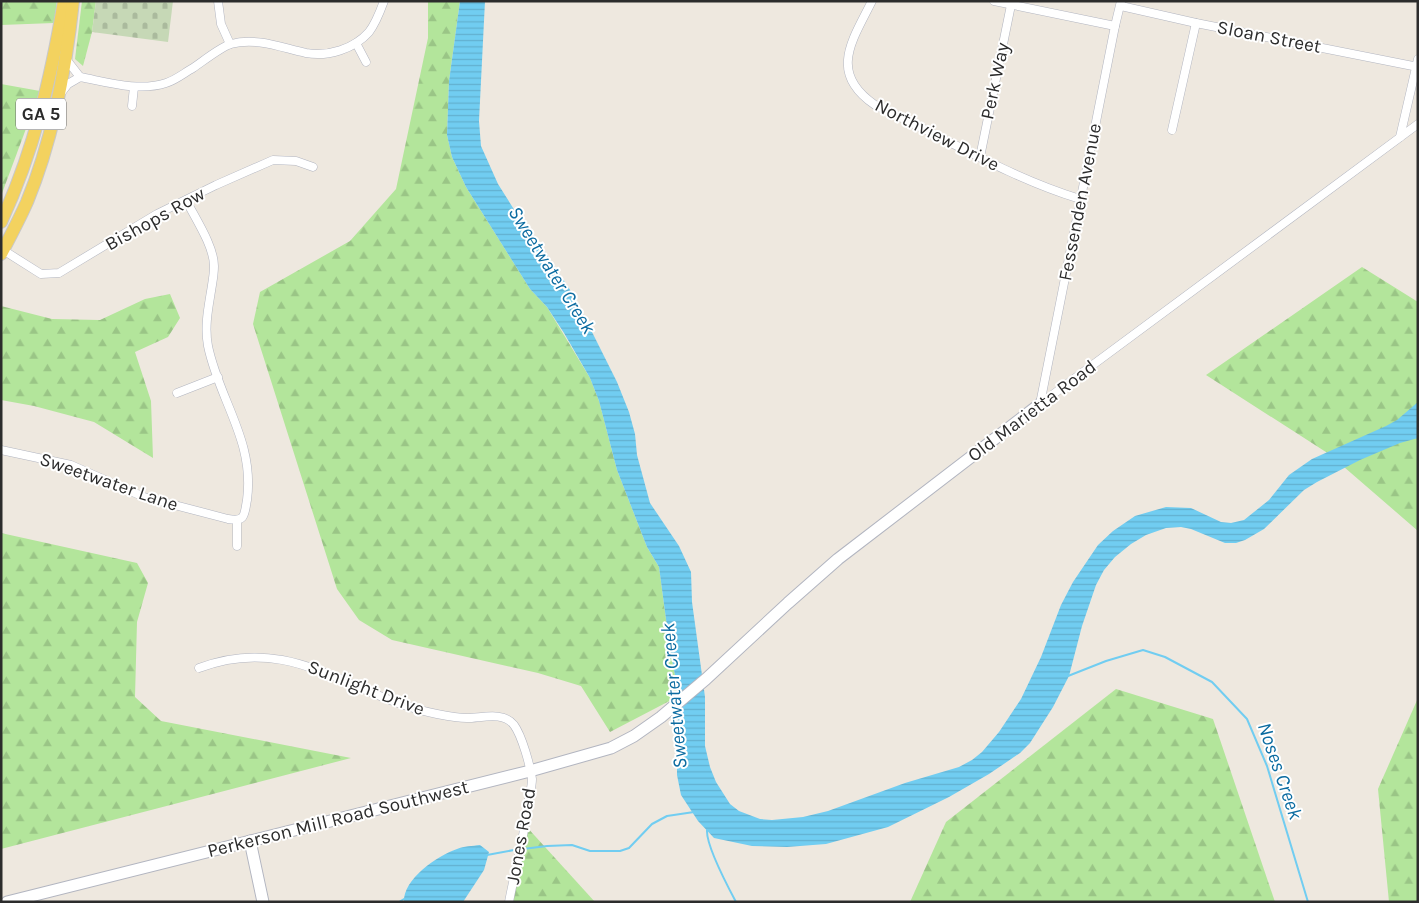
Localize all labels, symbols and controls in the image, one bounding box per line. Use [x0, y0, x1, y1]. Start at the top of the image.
street label: Sloan Street [1215, 16, 1323, 58]
street label: Perk Way [976, 40, 1014, 121]
street label: Northview Drive [871, 94, 1003, 176]
road number: GA 5 [16, 98, 66, 130]
street label: Fessenden Avenue [1054, 121, 1106, 283]
street label: Bishops Row [101, 182, 209, 255]
water label: Sweetwater Creek [504, 202, 601, 339]
street label: Old Marietta Road [963, 356, 1101, 466]
street label: Sweetwater Lane [37, 448, 181, 516]
water label: Sweetwater Creek [656, 621, 692, 770]
street label: Sunlight Drive [304, 656, 428, 720]
water label: Noses Creek [1253, 719, 1308, 823]
street label: Perkerson Mill Road Southwest [205, 776, 471, 862]
street label: Jones Road [502, 786, 540, 886]

